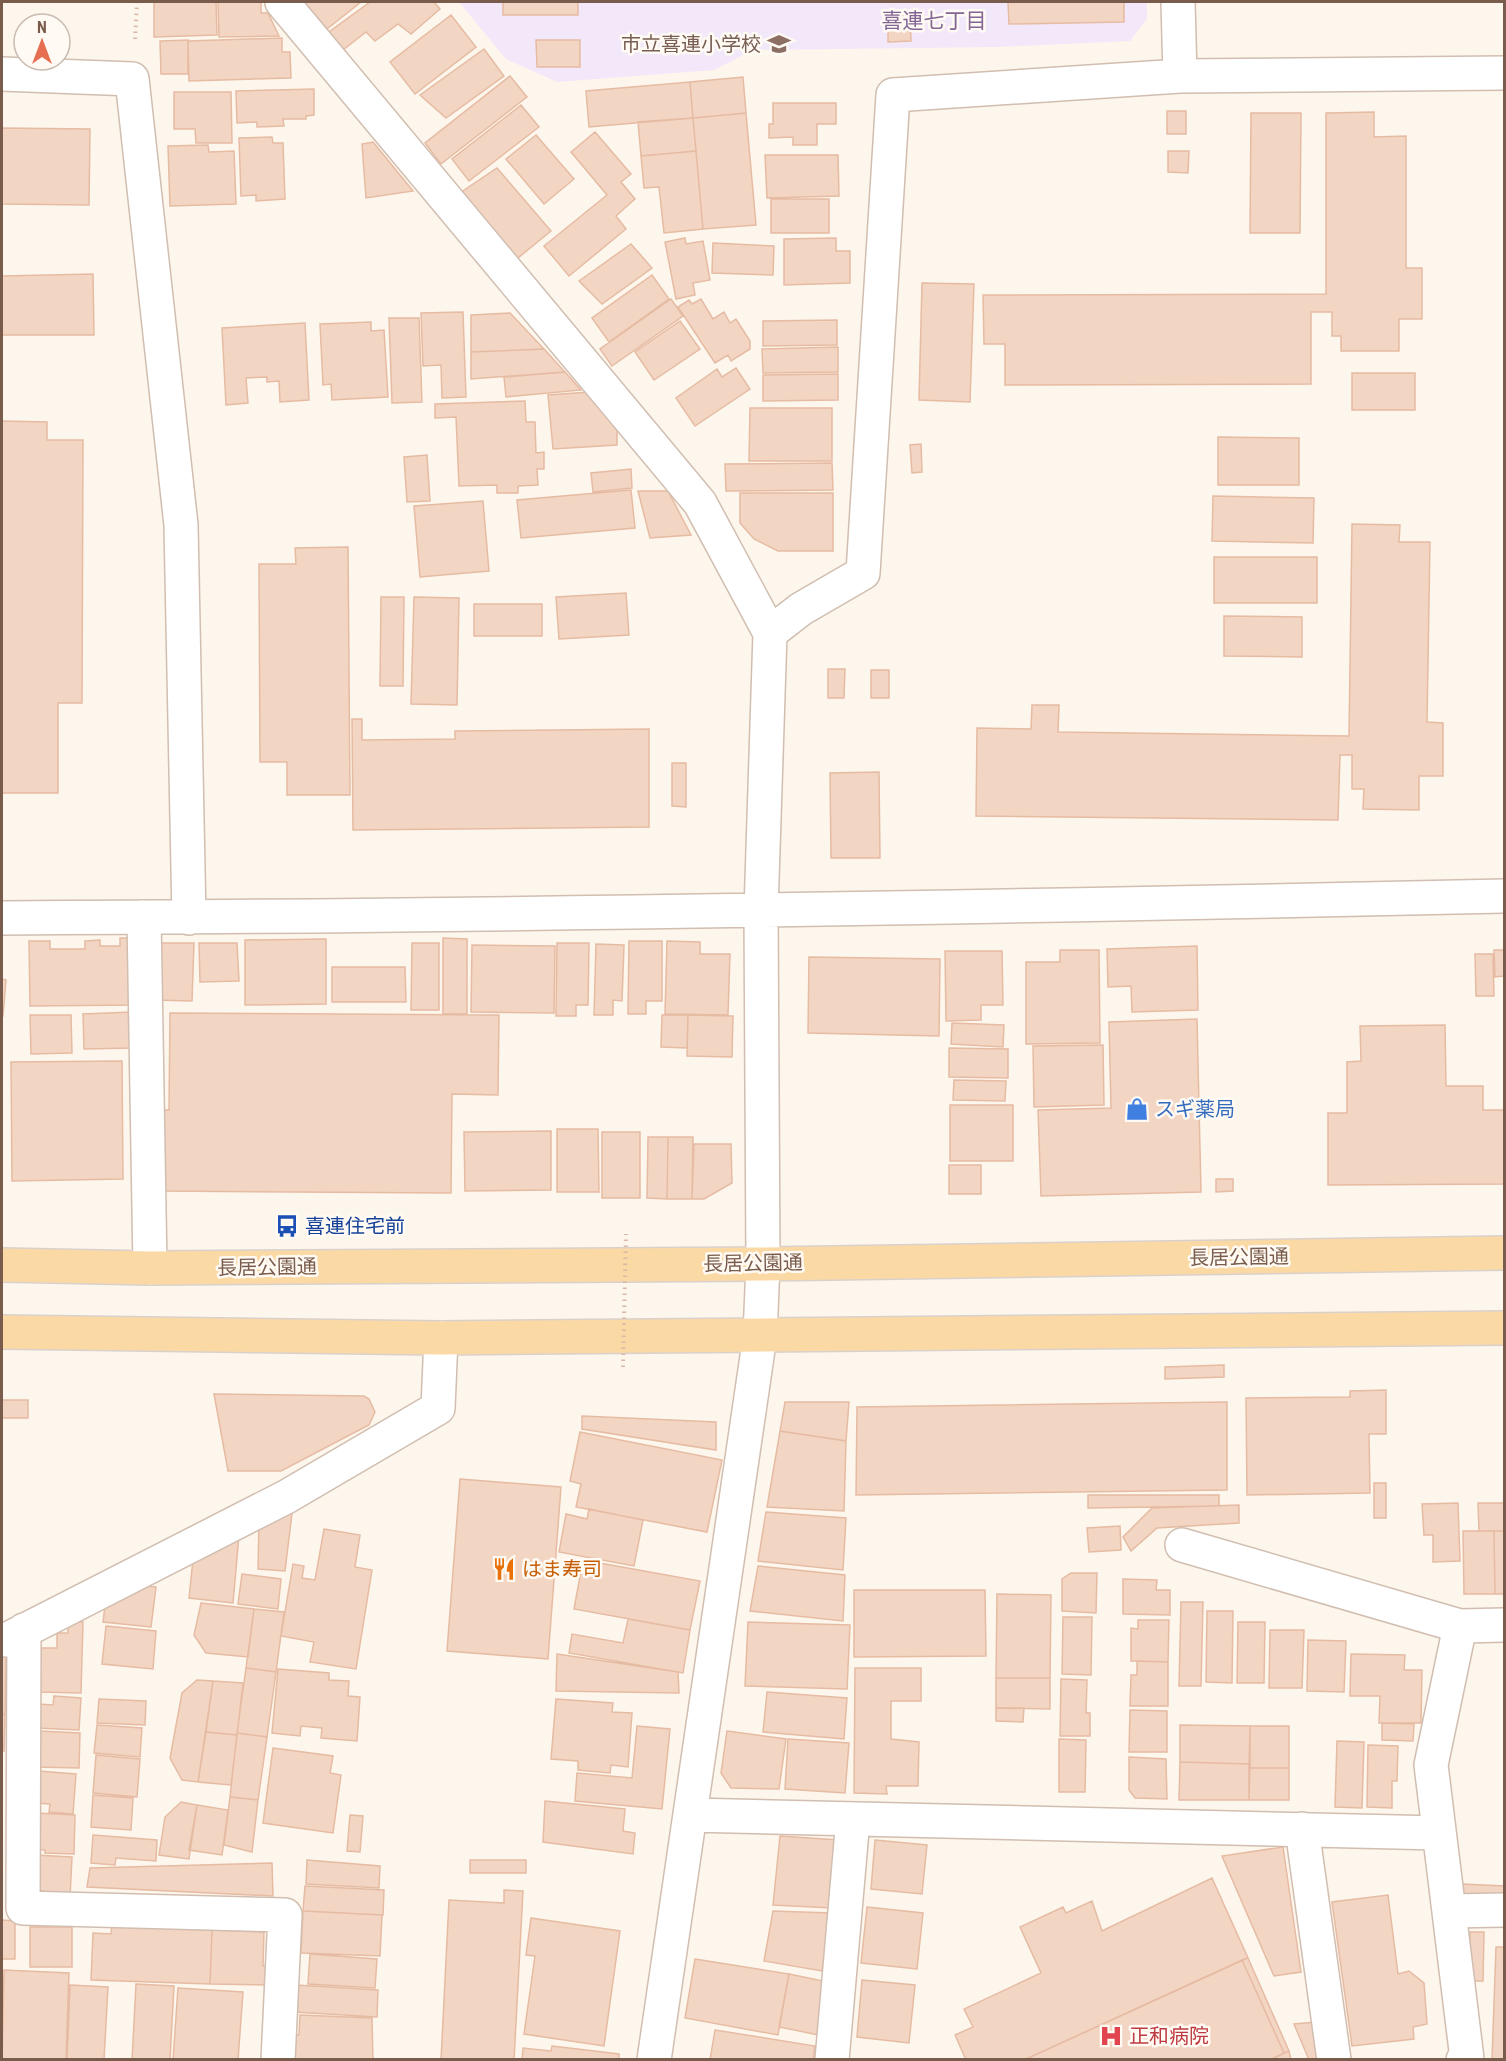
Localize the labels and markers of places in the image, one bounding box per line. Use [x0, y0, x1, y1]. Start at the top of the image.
school or university icon: 市立喜連小学校 [766, 31, 792, 57]
place label: 市立喜連小学校 [621, 32, 761, 56]
shop icon: スギ薬局 [1124, 1096, 1150, 1122]
place label: スギ薬局 [1155, 1097, 1235, 1121]
bus stop icon: 喜連住宅前 [274, 1213, 300, 1239]
place label: 喜連住宅前 [305, 1214, 405, 1238]
restaurant icon: はま寿司 [491, 1556, 517, 1582]
place label: はま寿司 [522, 1557, 602, 1581]
hospital icon: 正和病院 [1098, 2023, 1124, 2049]
place label: 正和病院 [1129, 2024, 1209, 2048]

